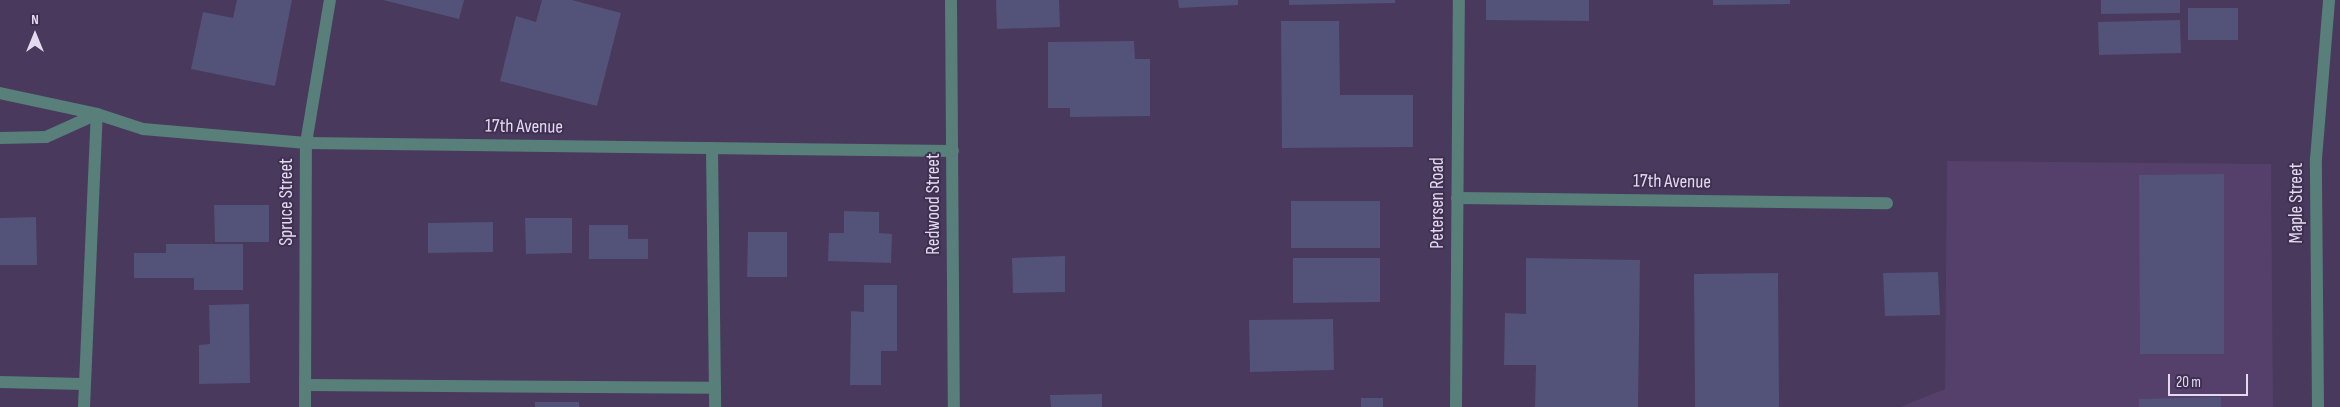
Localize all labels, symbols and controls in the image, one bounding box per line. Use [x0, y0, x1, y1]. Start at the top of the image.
north arrow [10, 10, 60, 60]
text: N [31, 11, 39, 28]
street label: 17th Avenue [485, 115, 563, 139]
street label: Redwood Street [923, 153, 945, 255]
street label: Petersen Road [1427, 157, 1449, 249]
street label: Spruce Street [276, 158, 298, 246]
street label: Maple Street [2286, 163, 2308, 243]
street label: 17th Avenue [1633, 170, 1711, 194]
scale bar [2170, 364, 2250, 396]
text: 20 m [2176, 373, 2201, 392]

